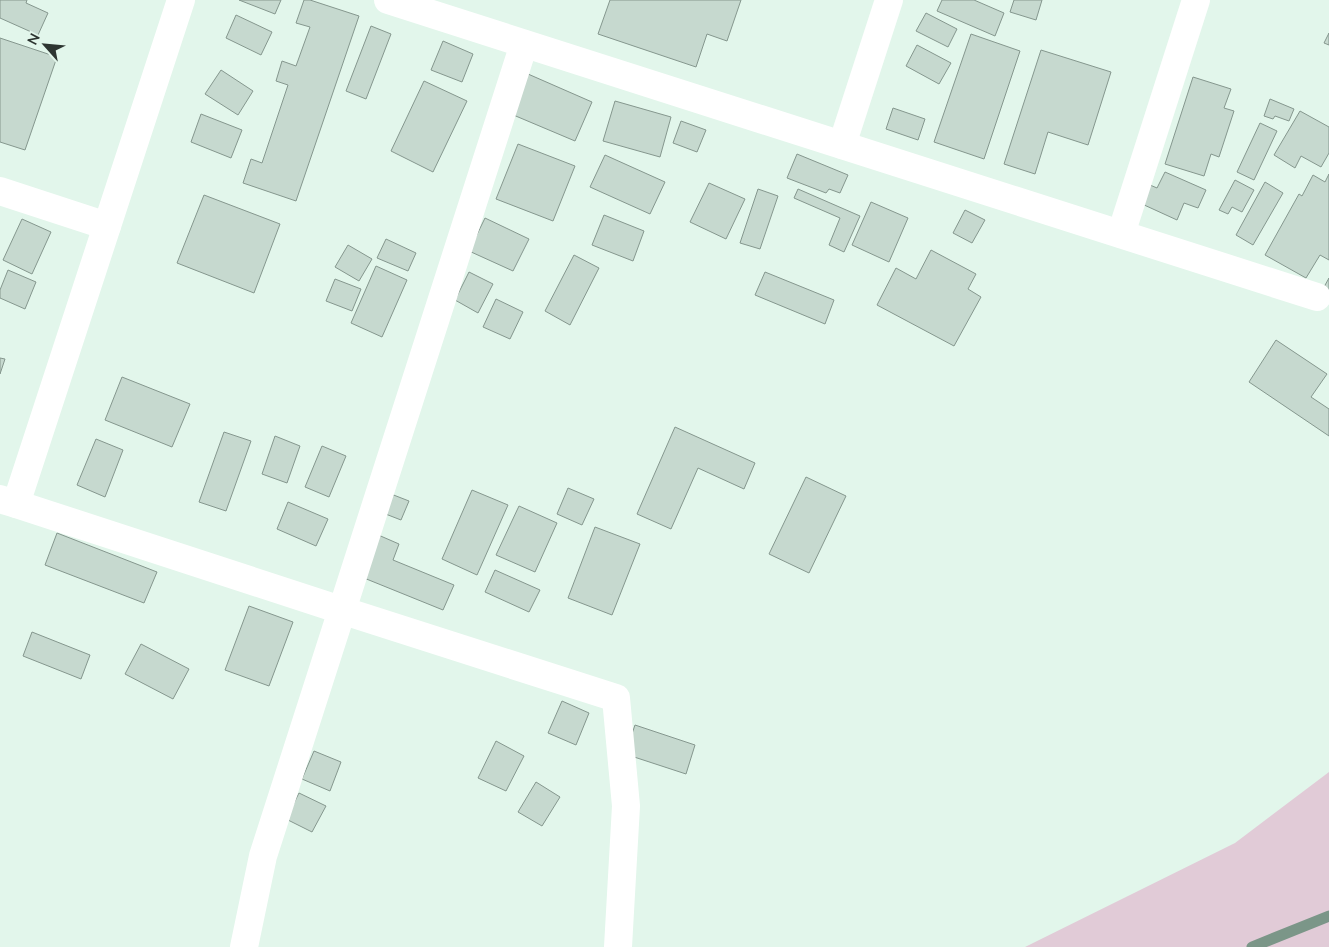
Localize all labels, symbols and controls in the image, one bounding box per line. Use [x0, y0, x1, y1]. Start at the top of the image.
north arrow [20, 20, 70, 70]
text: N [23, 30, 44, 48]

